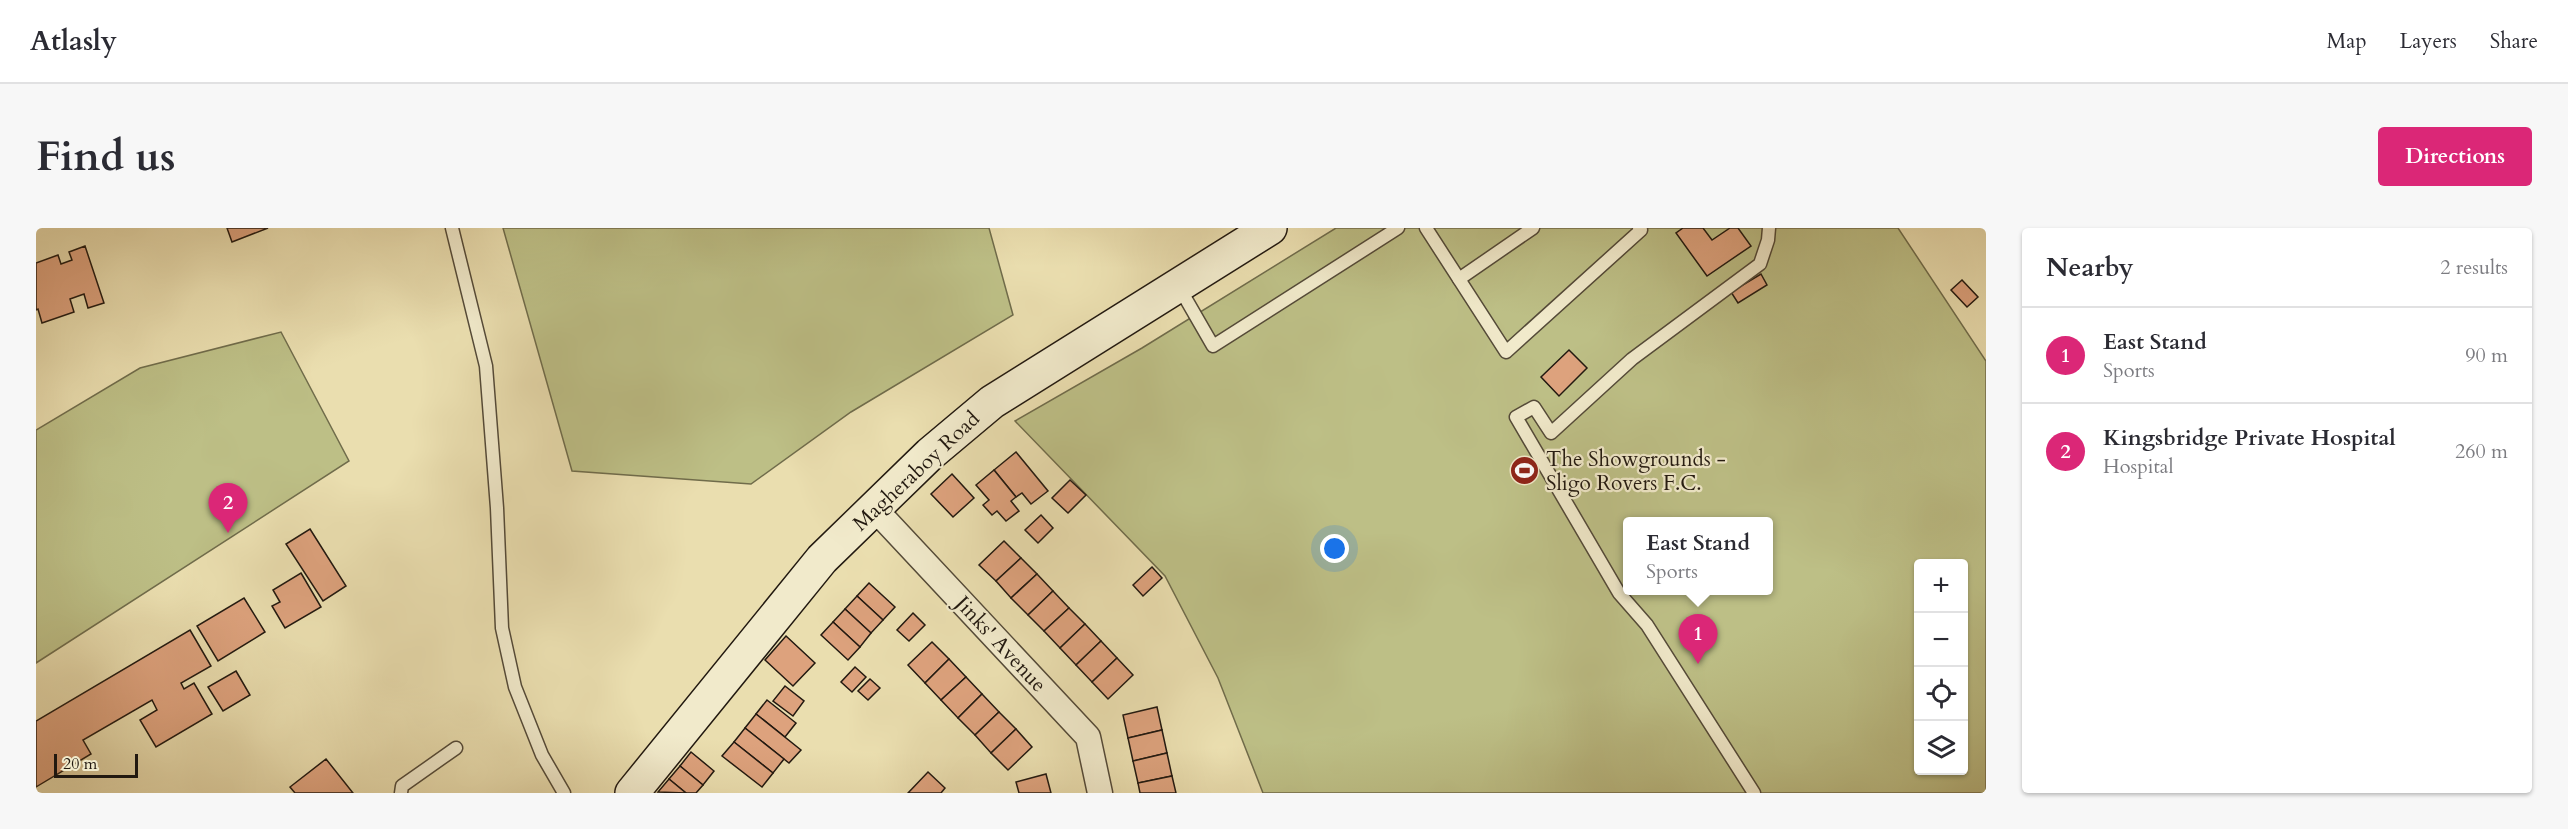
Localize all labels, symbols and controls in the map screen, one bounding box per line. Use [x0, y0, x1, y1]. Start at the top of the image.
text: Atlasly [30, 22, 117, 60]
text: Map [2327, 27, 2367, 56]
text: Layers [2400, 27, 2457, 56]
text: Share [2490, 27, 2538, 56]
button: Directions [2378, 127, 2532, 186]
text: Find us [36, 128, 176, 185]
text: Nearby [2046, 250, 2134, 285]
text: 2 results [2440, 254, 2508, 281]
text: East Stand [2103, 327, 2207, 357]
text: 1 [2060, 342, 2071, 369]
text: 90 m [2465, 342, 2508, 369]
text: Sports [2103, 357, 2155, 384]
street label: Magheraboy Road [847, 405, 986, 538]
text: Kingsbridge Private Hospital [2103, 423, 2396, 453]
text: 2 [2060, 438, 2071, 465]
text: 260 m [2455, 438, 2508, 465]
place label: The Showgrounds - Sligo Rovers F.C. [1546, 445, 1726, 498]
text: Hospital [2103, 453, 2174, 480]
sports icon: The Showgrounds - Sligo Rovers F.C. [1509, 455, 1541, 487]
pin: 2 [208, 484, 248, 533]
popup [1623, 517, 1773, 595]
text: East Stand [1646, 528, 1750, 558]
your location [1320, 534, 1349, 563]
text: Sports [1646, 558, 1698, 585]
map controls [1914, 559, 1968, 775]
button: + [1914, 559, 1968, 613]
street label: Jinks' Avenue [946, 588, 1053, 699]
button: − [1914, 613, 1968, 667]
pin: 1 [1678, 614, 1718, 664]
button: locate [1914, 667, 1968, 721]
button: layers [1914, 721, 1968, 775]
scale bar [54, 751, 138, 778]
text: 20 m [63, 753, 97, 775]

